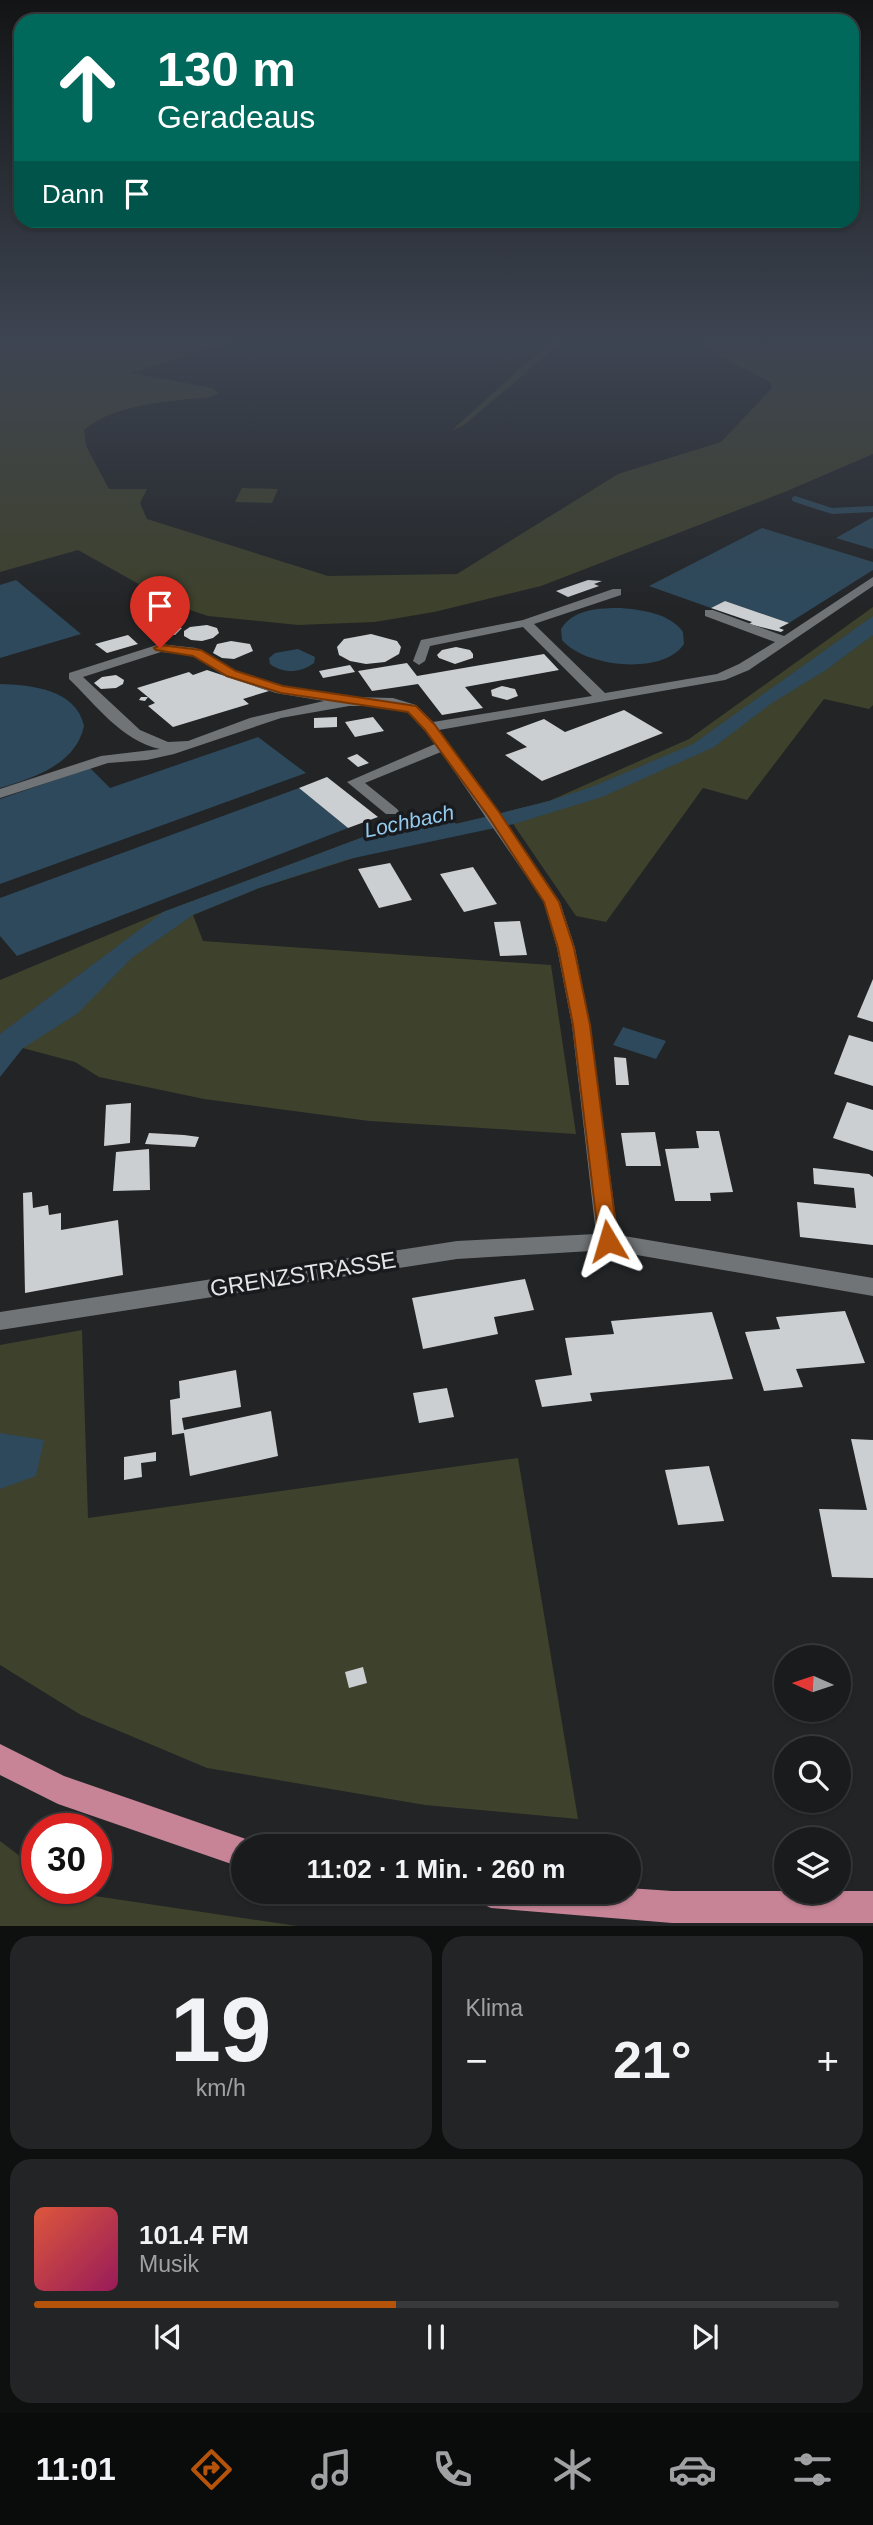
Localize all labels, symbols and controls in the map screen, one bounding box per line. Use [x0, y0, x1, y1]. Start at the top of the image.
icon: ahead [42, 42, 133, 133]
text: 130 m [157, 42, 296, 96]
text: Geradeaus [157, 99, 315, 135]
icon: arrive [118, 175, 156, 213]
text: Dann [42, 179, 104, 209]
pin [130, 576, 190, 648]
icon: arrive [141, 587, 179, 625]
water label: Lochbach [362, 800, 456, 842]
position arrow [571, 1204, 645, 1278]
street label: GRENZSTRASSE [208, 1246, 398, 1302]
north arrow [774, 1645, 850, 1722]
map controls [774, 1645, 851, 1904]
button: search [774, 1736, 851, 1813]
speed limit sign: 30 [21, 1813, 112, 1904]
button: layers [774, 1827, 851, 1904]
text: 11:02 · 1 Min. · 260 m [307, 1854, 565, 1884]
text: 19 [170, 1979, 271, 2080]
text: Klima [466, 1995, 523, 2021]
text: 21° [613, 2031, 692, 2089]
text: − [466, 2040, 488, 2082]
text: + [817, 2040, 839, 2082]
text: km/h [196, 2075, 246, 2101]
text: 101.4 FM [139, 2220, 249, 2250]
text: Musik [139, 2251, 199, 2277]
icon: previous [149, 2318, 187, 2356]
icon: pause [417, 2318, 455, 2356]
icon: next [686, 2318, 724, 2356]
icon: directions [187, 2445, 236, 2494]
icon: music [307, 2445, 356, 2494]
icon: phone [428, 2445, 477, 2494]
icon: climate [548, 2445, 597, 2494]
icon: car [668, 2445, 717, 2494]
icon: filters [788, 2445, 837, 2494]
text: 11:01 [36, 2451, 116, 2487]

